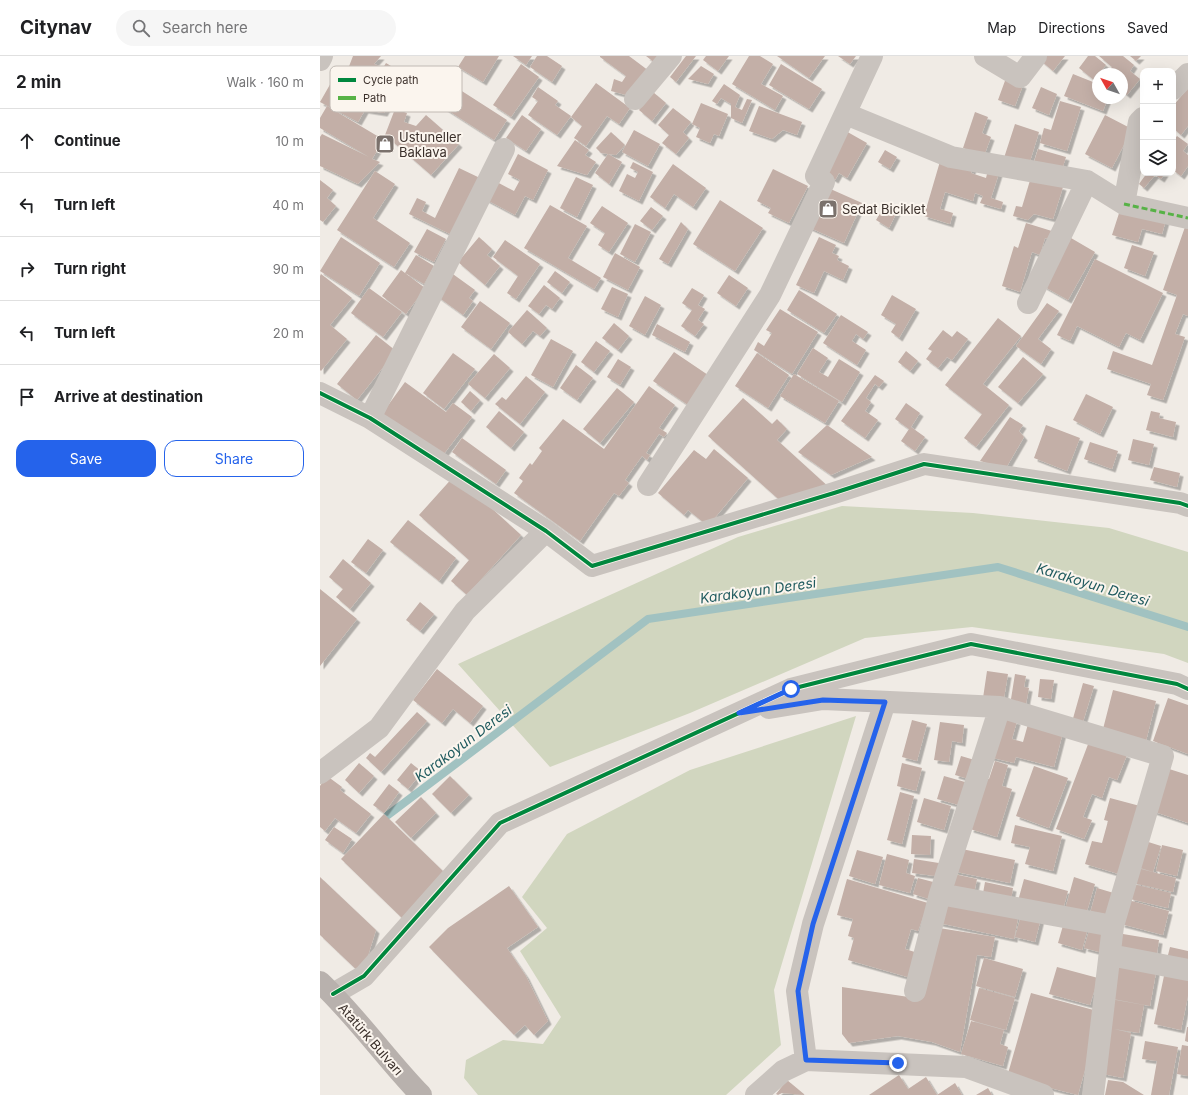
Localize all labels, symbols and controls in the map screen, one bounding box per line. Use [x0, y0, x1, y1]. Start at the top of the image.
search box [116, 10, 396, 46]
text: Citynav [20, 16, 92, 39]
icon: search [130, 17, 152, 39]
text: Search here [162, 18, 248, 37]
text: Map [987, 19, 1016, 36]
text: Directions [1038, 19, 1105, 36]
text: Saved [1127, 19, 1168, 36]
legend [330, 66, 462, 112]
north arrow [1092, 68, 1128, 104]
map controls [1140, 68, 1176, 176]
button: + [1140, 68, 1176, 104]
text: 2 min [16, 72, 61, 92]
text: Cycle path [363, 73, 419, 87]
text: Walk · 160 m [227, 74, 304, 90]
text: Path [363, 91, 386, 105]
button: − [1140, 104, 1176, 140]
place label: Ustuneller Baklava [399, 129, 462, 160]
icon: ahead [16, 130, 38, 152]
text: Continue [54, 131, 121, 150]
text: 10 m [275, 133, 304, 149]
shop icon: Ustuneller Baklava [374, 133, 396, 155]
button: layers [1140, 140, 1176, 176]
icon: left [16, 194, 38, 216]
text: Turn left [54, 195, 115, 214]
text: 40 m [272, 197, 304, 213]
shop icon: Sedat Biciklet [817, 198, 839, 220]
place label: Sedat Biciklet [842, 201, 925, 217]
icon: right [16, 258, 38, 280]
text: Turn right [54, 259, 126, 278]
text: 90 m [273, 261, 304, 277]
icon: left [16, 322, 38, 344]
text: Turn left [54, 323, 115, 342]
text: 20 m [273, 325, 304, 341]
icon: arrive [16, 386, 38, 408]
text: Arrive at destination [54, 387, 203, 406]
button: Save [16, 440, 156, 477]
button: Share [164, 440, 304, 477]
water label: Karakoyun Deresi [1035, 559, 1152, 609]
water label: Karakoyun Deresi [699, 573, 818, 607]
route start [782, 680, 800, 698]
water label: Karakoyun Deresi [411, 701, 515, 785]
street label: Atatürk Bulvarı [335, 1000, 407, 1078]
route end [889, 1054, 907, 1072]

